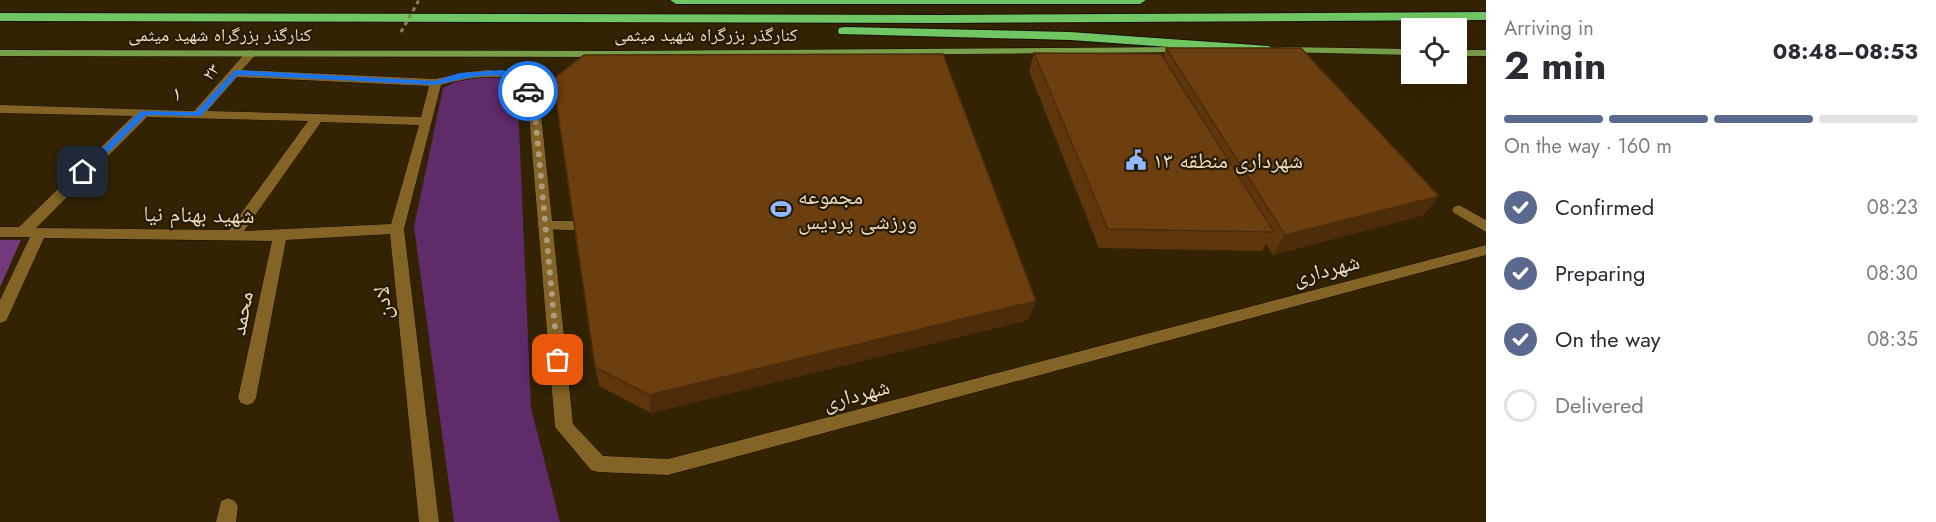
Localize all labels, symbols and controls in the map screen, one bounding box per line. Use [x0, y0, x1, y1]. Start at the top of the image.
text: Arriving in [1504, 14, 1594, 43]
map controls [1401, 18, 1467, 84]
button: locate [1401, 18, 1467, 84]
street label: کنارگذر بزرگراه شهید میثمی [128, 22, 312, 48]
street label: کنارگذر بزرگراه شهید میثمی [614, 22, 798, 48]
text: 08:48–08:53 [1773, 35, 1918, 67]
text: 2 min [1504, 37, 1606, 94]
street label: ۲۳ [196, 57, 226, 87]
courier [498, 61, 558, 121]
icon: car [512, 75, 545, 108]
street label: ۱ [171, 77, 183, 109]
text: On the way · 160 m [1504, 132, 1672, 161]
place label: شهرداری منطقه ۱۳ [1153, 144, 1303, 176]
pin [57, 146, 108, 197]
public building icon: شهرداری منطقه ۱۳ [1124, 148, 1148, 172]
icon: home [66, 155, 99, 188]
place label: مجموعه ورزشی پردیس [798, 180, 917, 237]
icon: check [1504, 191, 1537, 224]
text: Confirmed [1555, 191, 1654, 223]
text: 08:23 [1867, 193, 1918, 222]
street label: شهید بهنام نیا [143, 197, 255, 231]
sports icon: مجموعه ورزشی پردیس [769, 197, 793, 221]
street label: شهرداری [1289, 245, 1363, 293]
icon: check [1504, 257, 1537, 290]
text: Preparing [1555, 257, 1646, 289]
text: 08:30 [1866, 259, 1918, 288]
street label: لادن [364, 285, 400, 321]
street label: محمد [221, 288, 261, 338]
icon: check [1504, 323, 1537, 356]
text: On the way [1555, 323, 1660, 355]
text: 08:35 [1867, 325, 1918, 354]
pin [532, 334, 583, 385]
icon: bag [541, 343, 574, 376]
street label: شهرداری [819, 370, 893, 418]
text: Delivered [1555, 389, 1644, 421]

